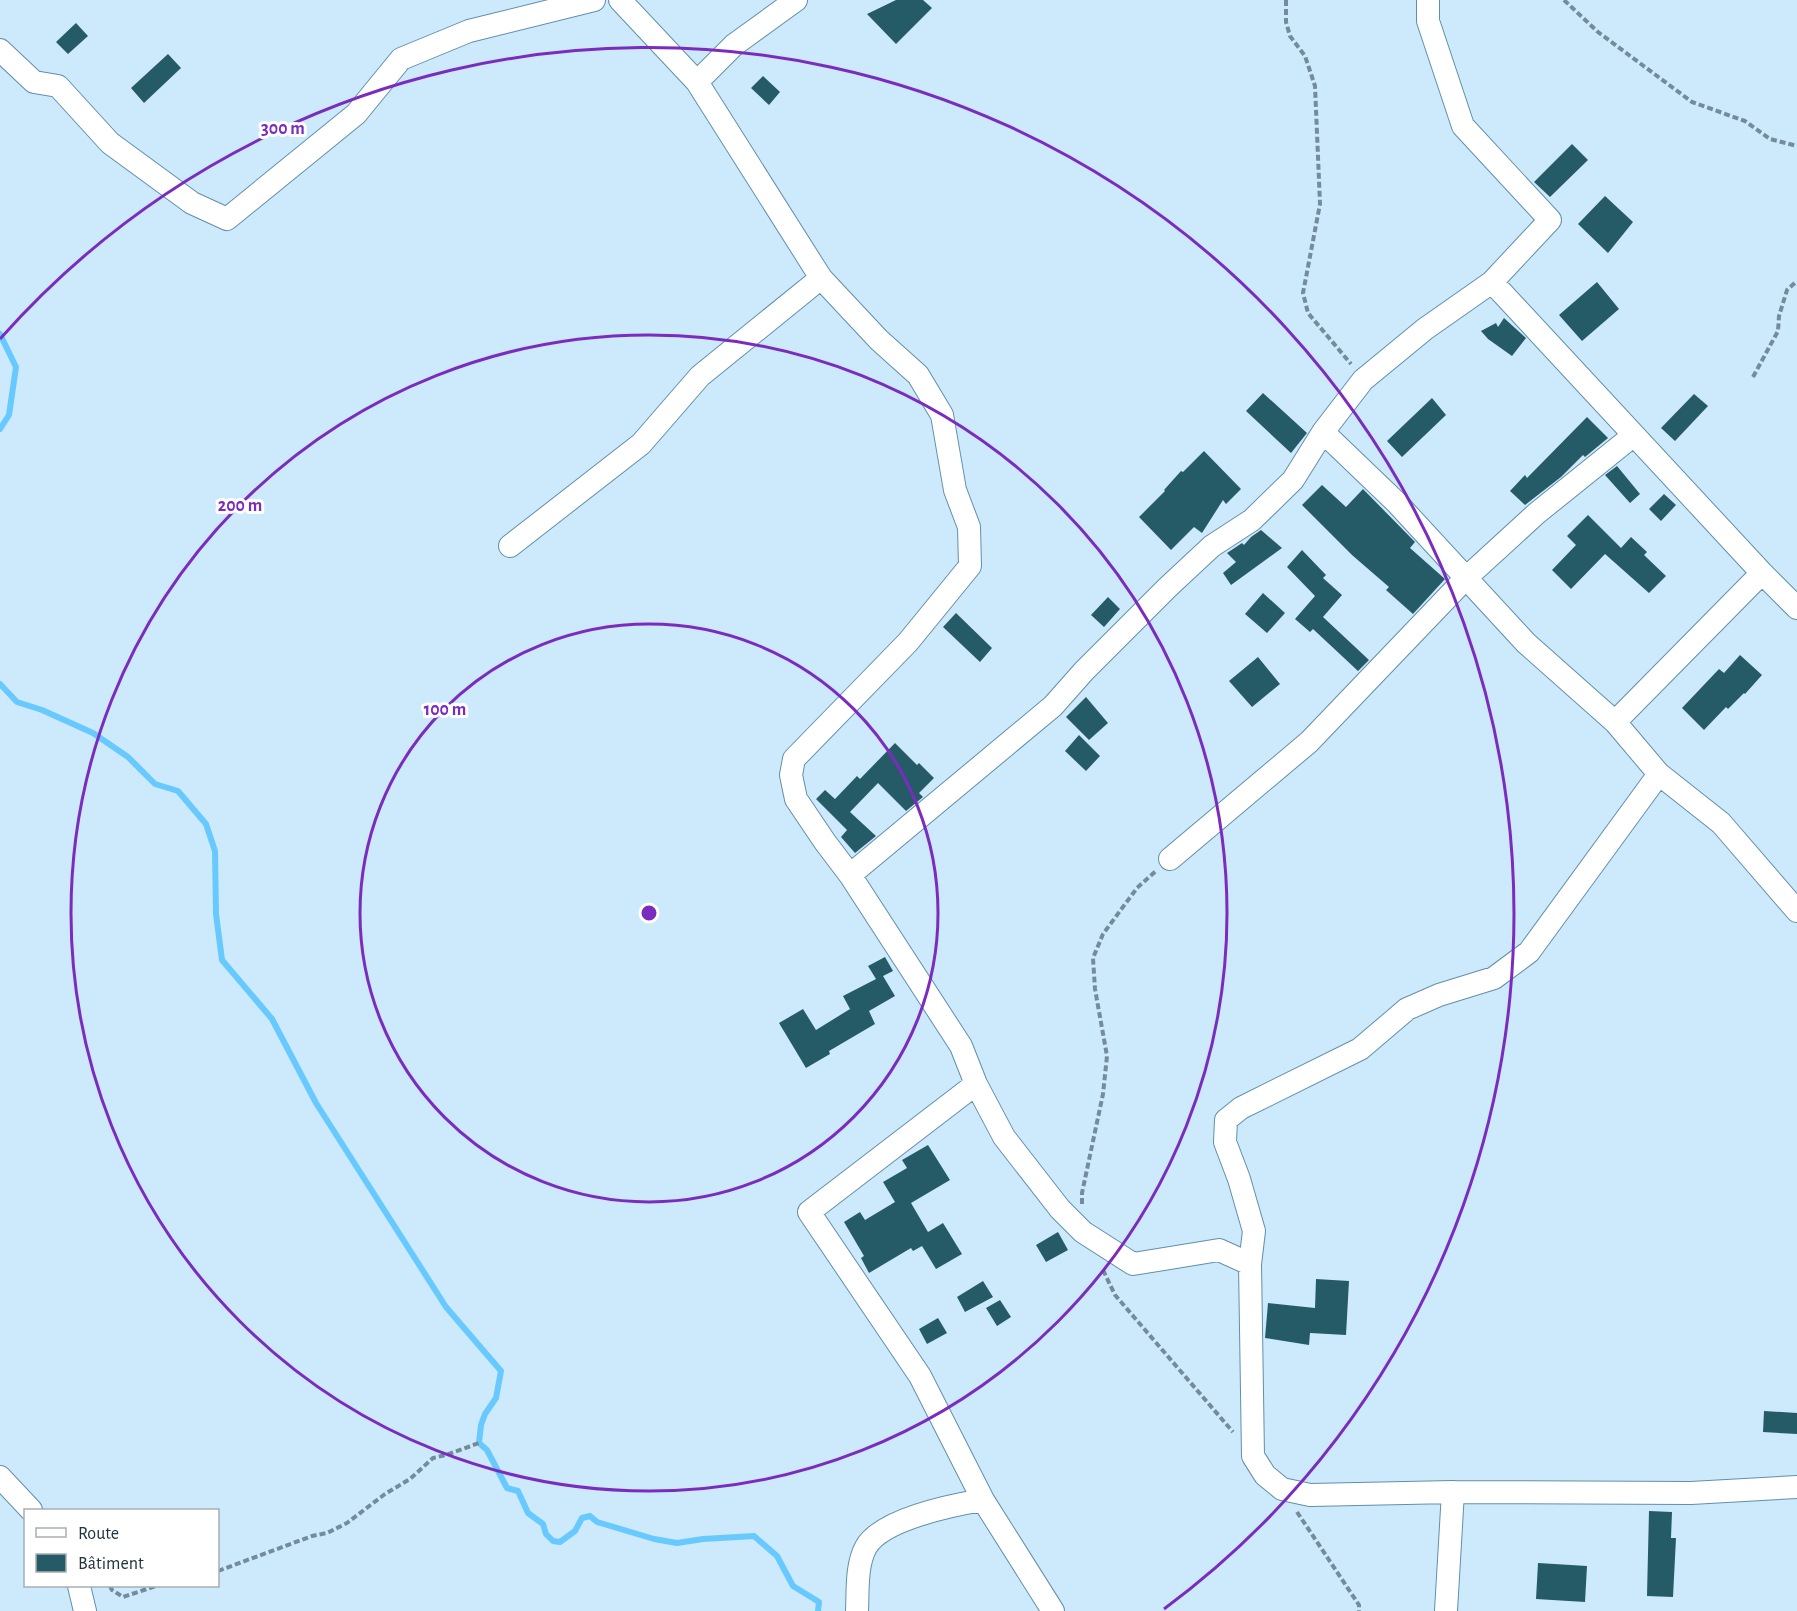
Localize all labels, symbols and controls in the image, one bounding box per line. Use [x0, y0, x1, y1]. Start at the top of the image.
text: 300 m [261, 120, 305, 138]
text: 200 m [218, 497, 262, 515]
text: 100 m [424, 701, 466, 719]
centre of rings [639, 903, 659, 923]
legend [24, 1509, 219, 1587]
text: Route [78, 1525, 119, 1543]
text: Bâtiment [78, 1555, 144, 1573]

